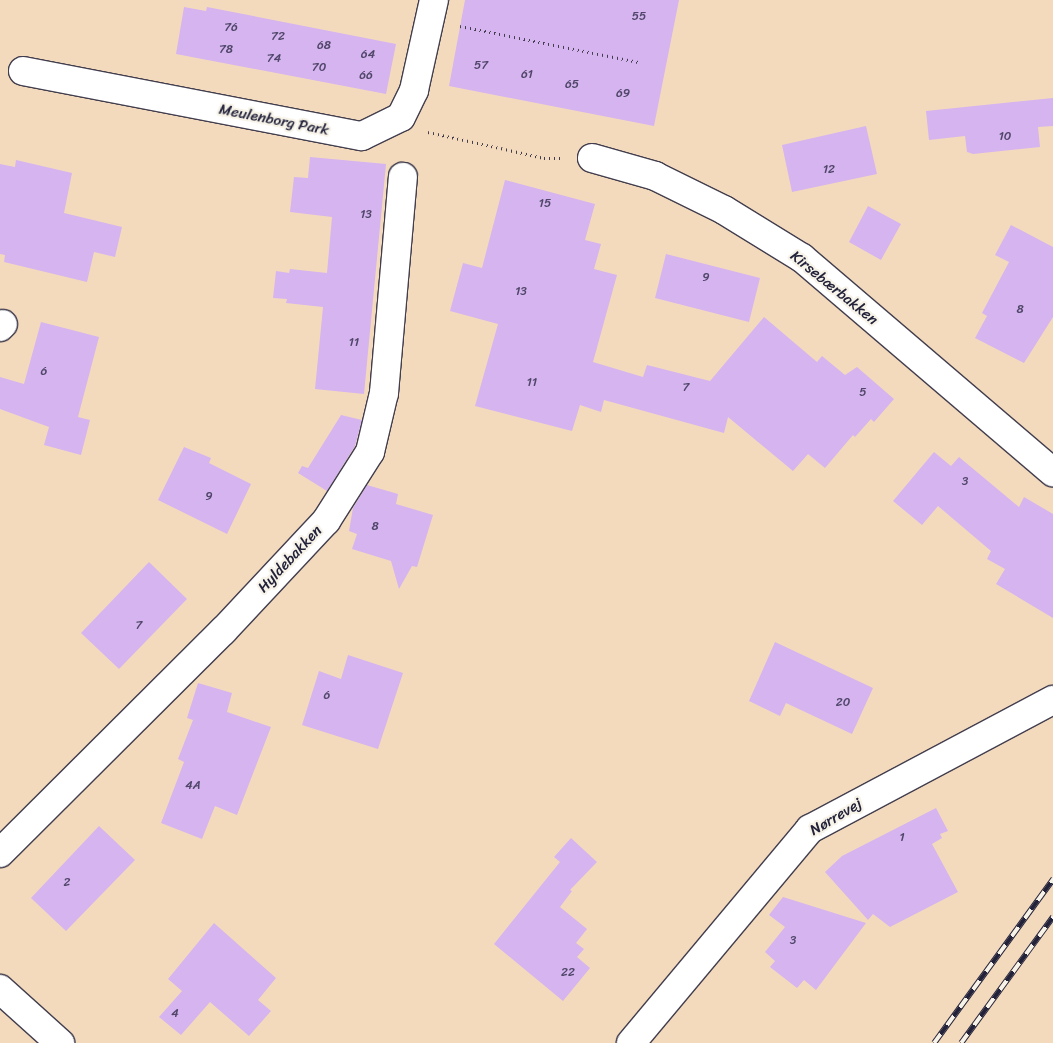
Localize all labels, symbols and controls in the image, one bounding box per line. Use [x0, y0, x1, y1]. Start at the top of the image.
house number: 55 [632, 10, 646, 24]
house number: 76 [224, 21, 238, 35]
house number: 72 [271, 30, 285, 44]
house number: 68 [317, 39, 331, 53]
house number: 78 [219, 43, 233, 57]
house number: 64 [361, 48, 375, 62]
house number: 74 [267, 52, 281, 66]
house number: 57 [474, 59, 488, 73]
house number: 70 [312, 61, 326, 75]
house number: 61 [521, 68, 533, 82]
house number: 66 [359, 69, 373, 83]
house number: 65 [565, 78, 579, 92]
house number: 69 [616, 87, 630, 101]
street label: Meulenborg Park [218, 101, 330, 139]
house number: 10 [999, 130, 1011, 144]
house number: 12 [823, 163, 835, 177]
house number: 15 [539, 197, 551, 211]
house number: 13 [360, 208, 372, 222]
street label: Kirsebærbakken [786, 247, 882, 329]
house number: 9 [702, 271, 710, 285]
house number: 13 [515, 285, 527, 299]
house number: 8 [1016, 303, 1024, 317]
house number: 11 [349, 336, 359, 350]
house number: 6 [41, 365, 47, 379]
house number: 11 [527, 376, 537, 390]
house number: 7 [683, 381, 689, 395]
house number: 5 [859, 386, 867, 400]
house number: 3 [962, 475, 968, 489]
house number: 9 [205, 490, 213, 504]
house number: 8 [371, 520, 379, 534]
street label: Hyldebakken [254, 522, 326, 596]
house number: 7 [136, 619, 142, 633]
house number: 6 [324, 689, 330, 703]
house number: 20 [836, 696, 850, 710]
house number: 4A [185, 779, 201, 793]
street label: Nørrevej [807, 794, 865, 840]
house number: 1 [899, 831, 905, 845]
house number: 2 [64, 876, 70, 890]
house number: 3 [790, 934, 796, 948]
house number: 22 [561, 966, 575, 980]
house number: 4 [171, 1007, 179, 1021]

